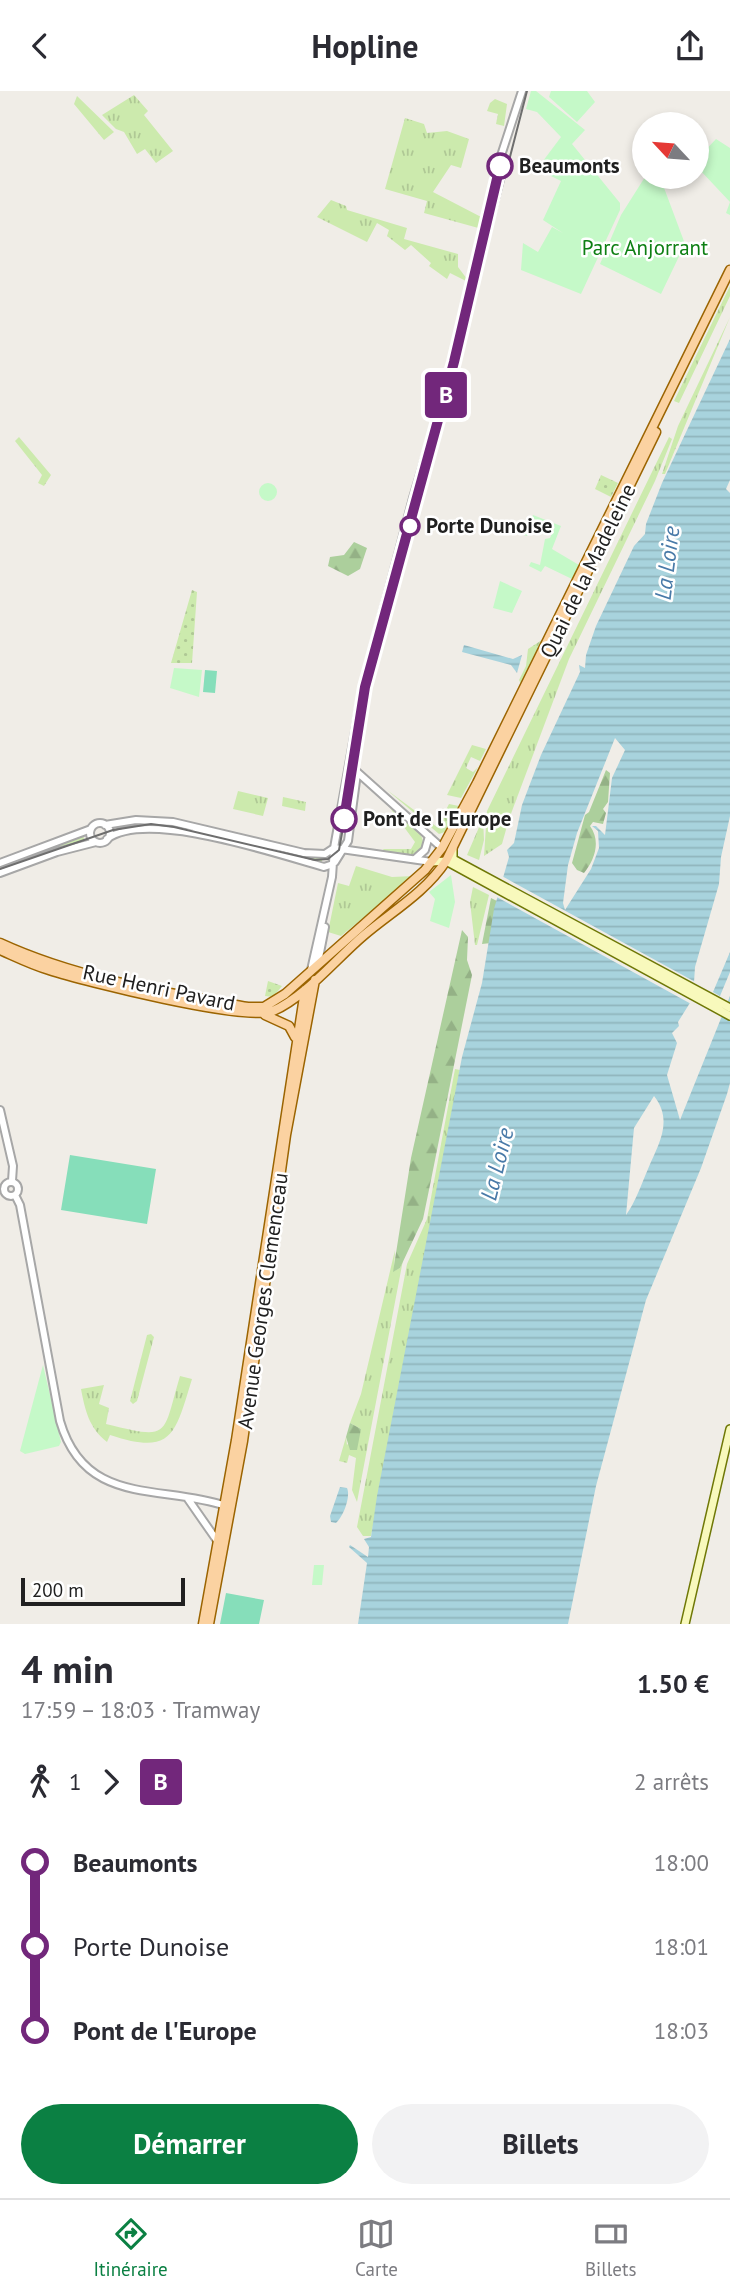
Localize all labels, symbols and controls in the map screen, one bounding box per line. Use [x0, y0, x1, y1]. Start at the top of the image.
text: Hopline [311, 25, 419, 67]
icon: back [21, 27, 59, 65]
icon: share [671, 27, 709, 65]
north arrow [632, 112, 709, 189]
map controls [632, 112, 709, 189]
place label: Beaumonts [519, 152, 620, 179]
marker: Beaumonts [487, 153, 513, 179]
park label: Parc Anjorrant [582, 234, 708, 261]
line badge: B [423, 372, 469, 418]
text: B [439, 379, 453, 410]
street label: Quai de la Madeleine [534, 479, 641, 662]
place label: Porte Dunoise [426, 512, 553, 539]
marker: Porte Dunoise [400, 516, 420, 536]
water label: La Loire [648, 524, 685, 601]
place label: Pont de l'Europe [363, 805, 511, 832]
marker: Pont de l'Europe [331, 806, 357, 832]
street label: Rue Henri Pavard [81, 958, 238, 1017]
water label: La Loire [473, 1124, 520, 1203]
street label: Avenue Georges Clemenceau [231, 1171, 294, 1431]
scale bar [21, 1575, 186, 1607]
text: 200 m [32, 1578, 84, 1602]
text: 4 min [21, 1644, 114, 1693]
text: 1.50 € [637, 1667, 709, 1700]
text: 17:59 – 18:03 · Tramway [21, 1695, 260, 1724]
icon: walk [21, 1763, 59, 1801]
icon: forward [92, 1763, 130, 1801]
text: B [154, 1766, 168, 1797]
text: 1 [69, 1767, 82, 1796]
text: 2 arrêts [634, 1767, 709, 1796]
text: Beaumonts [73, 1846, 198, 1879]
text: 18:00 [654, 1848, 709, 1877]
text: Porte Dunoise [73, 1930, 229, 1963]
text: 18:01 [654, 1932, 709, 1961]
text: Pont de l'Europe [73, 2014, 257, 2047]
text: 18:03 [654, 2016, 709, 2045]
button: Démarrer [21, 2104, 358, 2184]
button: Billets [372, 2104, 709, 2184]
tab: Itinéraire [94, 2215, 168, 2281]
tab: Carte [355, 2215, 398, 2281]
tab: Billets [585, 2215, 636, 2281]

